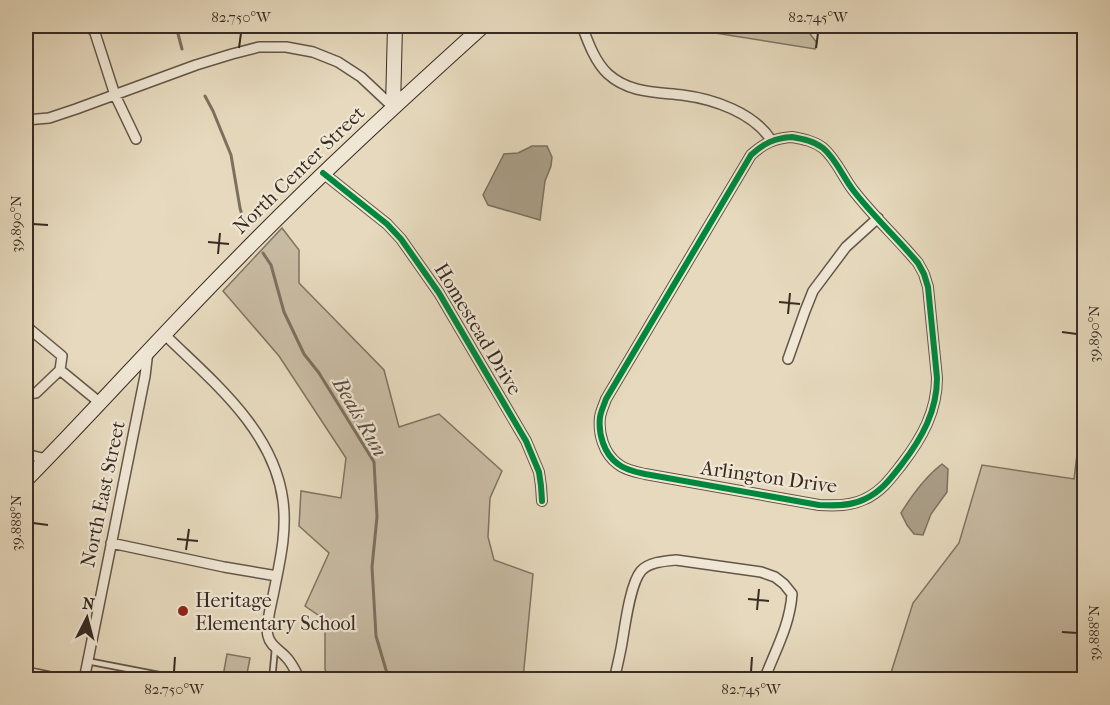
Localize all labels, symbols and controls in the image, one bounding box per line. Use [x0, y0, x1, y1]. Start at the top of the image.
text: 82.750°W [211, 8, 272, 26]
text: 82.745°W [788, 8, 849, 26]
street label: North Center Street [229, 101, 369, 239]
text: 39.890°N [7, 195, 25, 253]
street label: Homestead Drive [430, 259, 526, 399]
text: 39.890°N [1085, 305, 1103, 363]
water label: Beals Run [327, 372, 392, 461]
street label: North East Street [76, 419, 130, 569]
street label: Arlington Drive [698, 456, 839, 498]
text: 39.888°N [7, 494, 25, 551]
north arrow [57, 588, 117, 648]
place label: Heritage Elementary School [195, 589, 357, 635]
text: N [81, 593, 96, 614]
marker: Heritage Elementary School [176, 604, 190, 618]
text: 39.888°N [1085, 604, 1103, 661]
text: 82.750°W [144, 680, 205, 698]
text: 82.745°W [721, 680, 782, 698]

